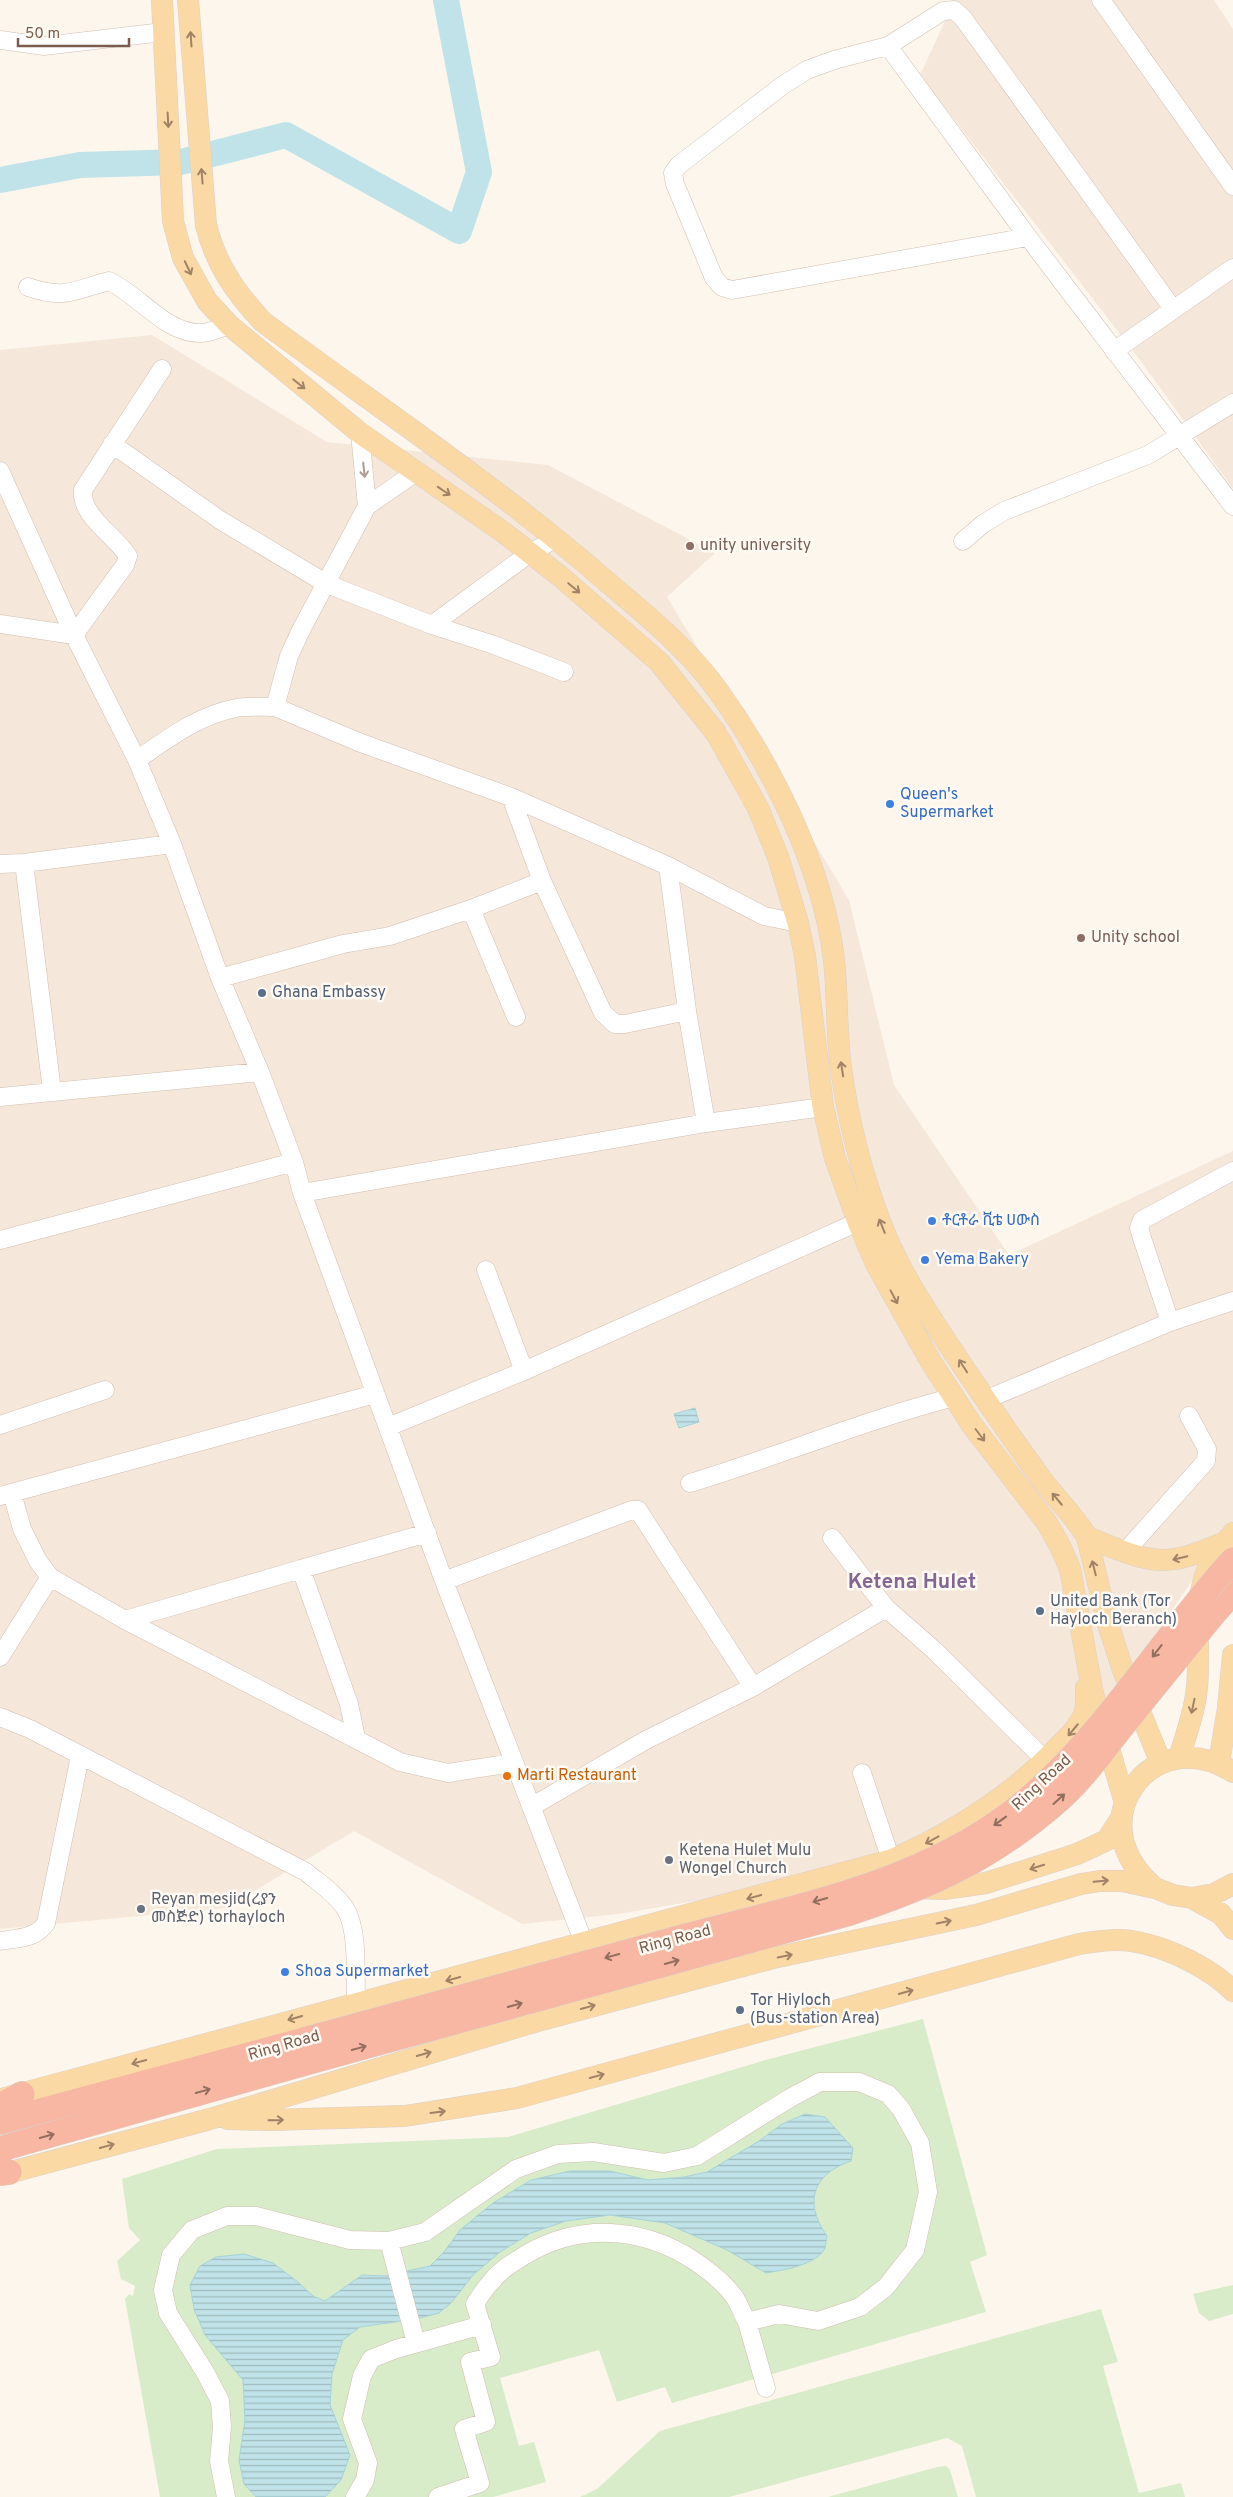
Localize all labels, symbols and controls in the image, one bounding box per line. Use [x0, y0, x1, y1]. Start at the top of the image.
scale bar [18, 15, 129, 47]
text: 50 m [25, 25, 60, 44]
one-way arrow [186, 31, 196, 47]
one-way arrow [163, 112, 172, 128]
one-way arrow [197, 169, 206, 185]
one-way arrow [183, 260, 193, 275]
one-way arrow [292, 378, 305, 389]
one-way arrow [360, 461, 369, 477]
one-way arrow [436, 486, 450, 496]
place label: unity university [700, 536, 811, 556]
marker: unity university [684, 540, 696, 552]
one-way arrow [567, 583, 580, 594]
place label: Queen's Supermarket [900, 785, 994, 823]
marker: Queen's Supermarket [884, 798, 896, 810]
place label: Unity school [1091, 928, 1180, 948]
marker: Unity school [1075, 932, 1087, 944]
place label: Ghana Embassy [272, 983, 386, 1003]
marker: Ghana Embassy [256, 987, 268, 999]
one-way arrow [836, 1061, 846, 1077]
place label: ቶርቶራ ቪቴ ሀውስ [942, 1211, 1040, 1231]
marker: ቶርቶራ ቪቴ ሀውስ [926, 1215, 938, 1227]
one-way arrow [877, 1219, 886, 1234]
place label: Yema Bakery [935, 1250, 1029, 1270]
marker: Yema Bakery [919, 1254, 931, 1266]
one-way arrow [890, 1289, 899, 1304]
one-way arrow [958, 1360, 968, 1374]
one-way arrow [975, 1428, 985, 1442]
one-way arrow [1052, 1492, 1063, 1505]
one-way arrow [1173, 1554, 1189, 1563]
one-way arrow [1089, 1561, 1099, 1577]
district label: Ketena Hulet [848, 1569, 976, 1596]
place label: United Bank (Tor Hayloch Beranch) [1050, 1592, 1177, 1630]
marker: United Bank (Tor Hayloch Beranch) [1034, 1605, 1046, 1617]
one-way arrow [1152, 1645, 1163, 1658]
one-way arrow [1188, 1698, 1197, 1714]
one-way arrow [1068, 1723, 1079, 1736]
street label: Ring Road [1008, 1751, 1076, 1815]
place label: Marti Restaurant [517, 1766, 637, 1786]
marker: Marti Restaurant [501, 1770, 513, 1782]
one-way arrow [1053, 1793, 1066, 1805]
one-way arrow [993, 1816, 1007, 1827]
one-way arrow [925, 1836, 940, 1845]
place label: Ketena Hulet Mulu Wongel Church [679, 1841, 811, 1879]
marker: Ketena Hulet Mulu Wongel Church [663, 1854, 675, 1866]
one-way arrow [1029, 1862, 1045, 1872]
one-way arrow [1093, 1877, 1109, 1886]
place label: Reyan mesjid(ረያን መስጅድ) torhayloch [151, 1890, 285, 1928]
one-way arrow [747, 1893, 763, 1903]
one-way arrow [812, 1896, 828, 1906]
marker: Reyan mesjid(ረያን መስጅድ) torhayloch [135, 1903, 147, 1915]
one-way arrow [935, 1917, 951, 1926]
street label: Ring Road [637, 1921, 713, 1959]
one-way arrow [776, 1950, 792, 1960]
one-way arrow [605, 1952, 621, 1962]
one-way arrow [664, 1957, 680, 1966]
place label: Shoa Supermarket [295, 1962, 429, 1982]
marker: Shoa Supermarket [279, 1966, 291, 1978]
one-way arrow [445, 1974, 461, 1984]
one-way arrow [897, 1987, 913, 1997]
place label: Tor Hiyloch (Bus-station Area) [750, 1991, 880, 2029]
one-way arrow [507, 2000, 523, 2009]
one-way arrow [579, 2002, 595, 2011]
marker: Tor Hiyloch (Bus-station Area) [734, 2004, 746, 2016]
one-way arrow [288, 2014, 304, 2024]
street label: Ring Road [246, 2026, 322, 2066]
one-way arrow [350, 2043, 366, 2053]
one-way arrow [416, 2048, 432, 2058]
one-way arrow [131, 2058, 147, 2068]
one-way arrow [588, 2071, 604, 2081]
one-way arrow [195, 2086, 211, 2095]
one-way arrow [430, 2107, 446, 2117]
one-way arrow [268, 2115, 284, 2125]
one-way arrow [39, 2130, 55, 2140]
one-way arrow [99, 2141, 115, 2150]

